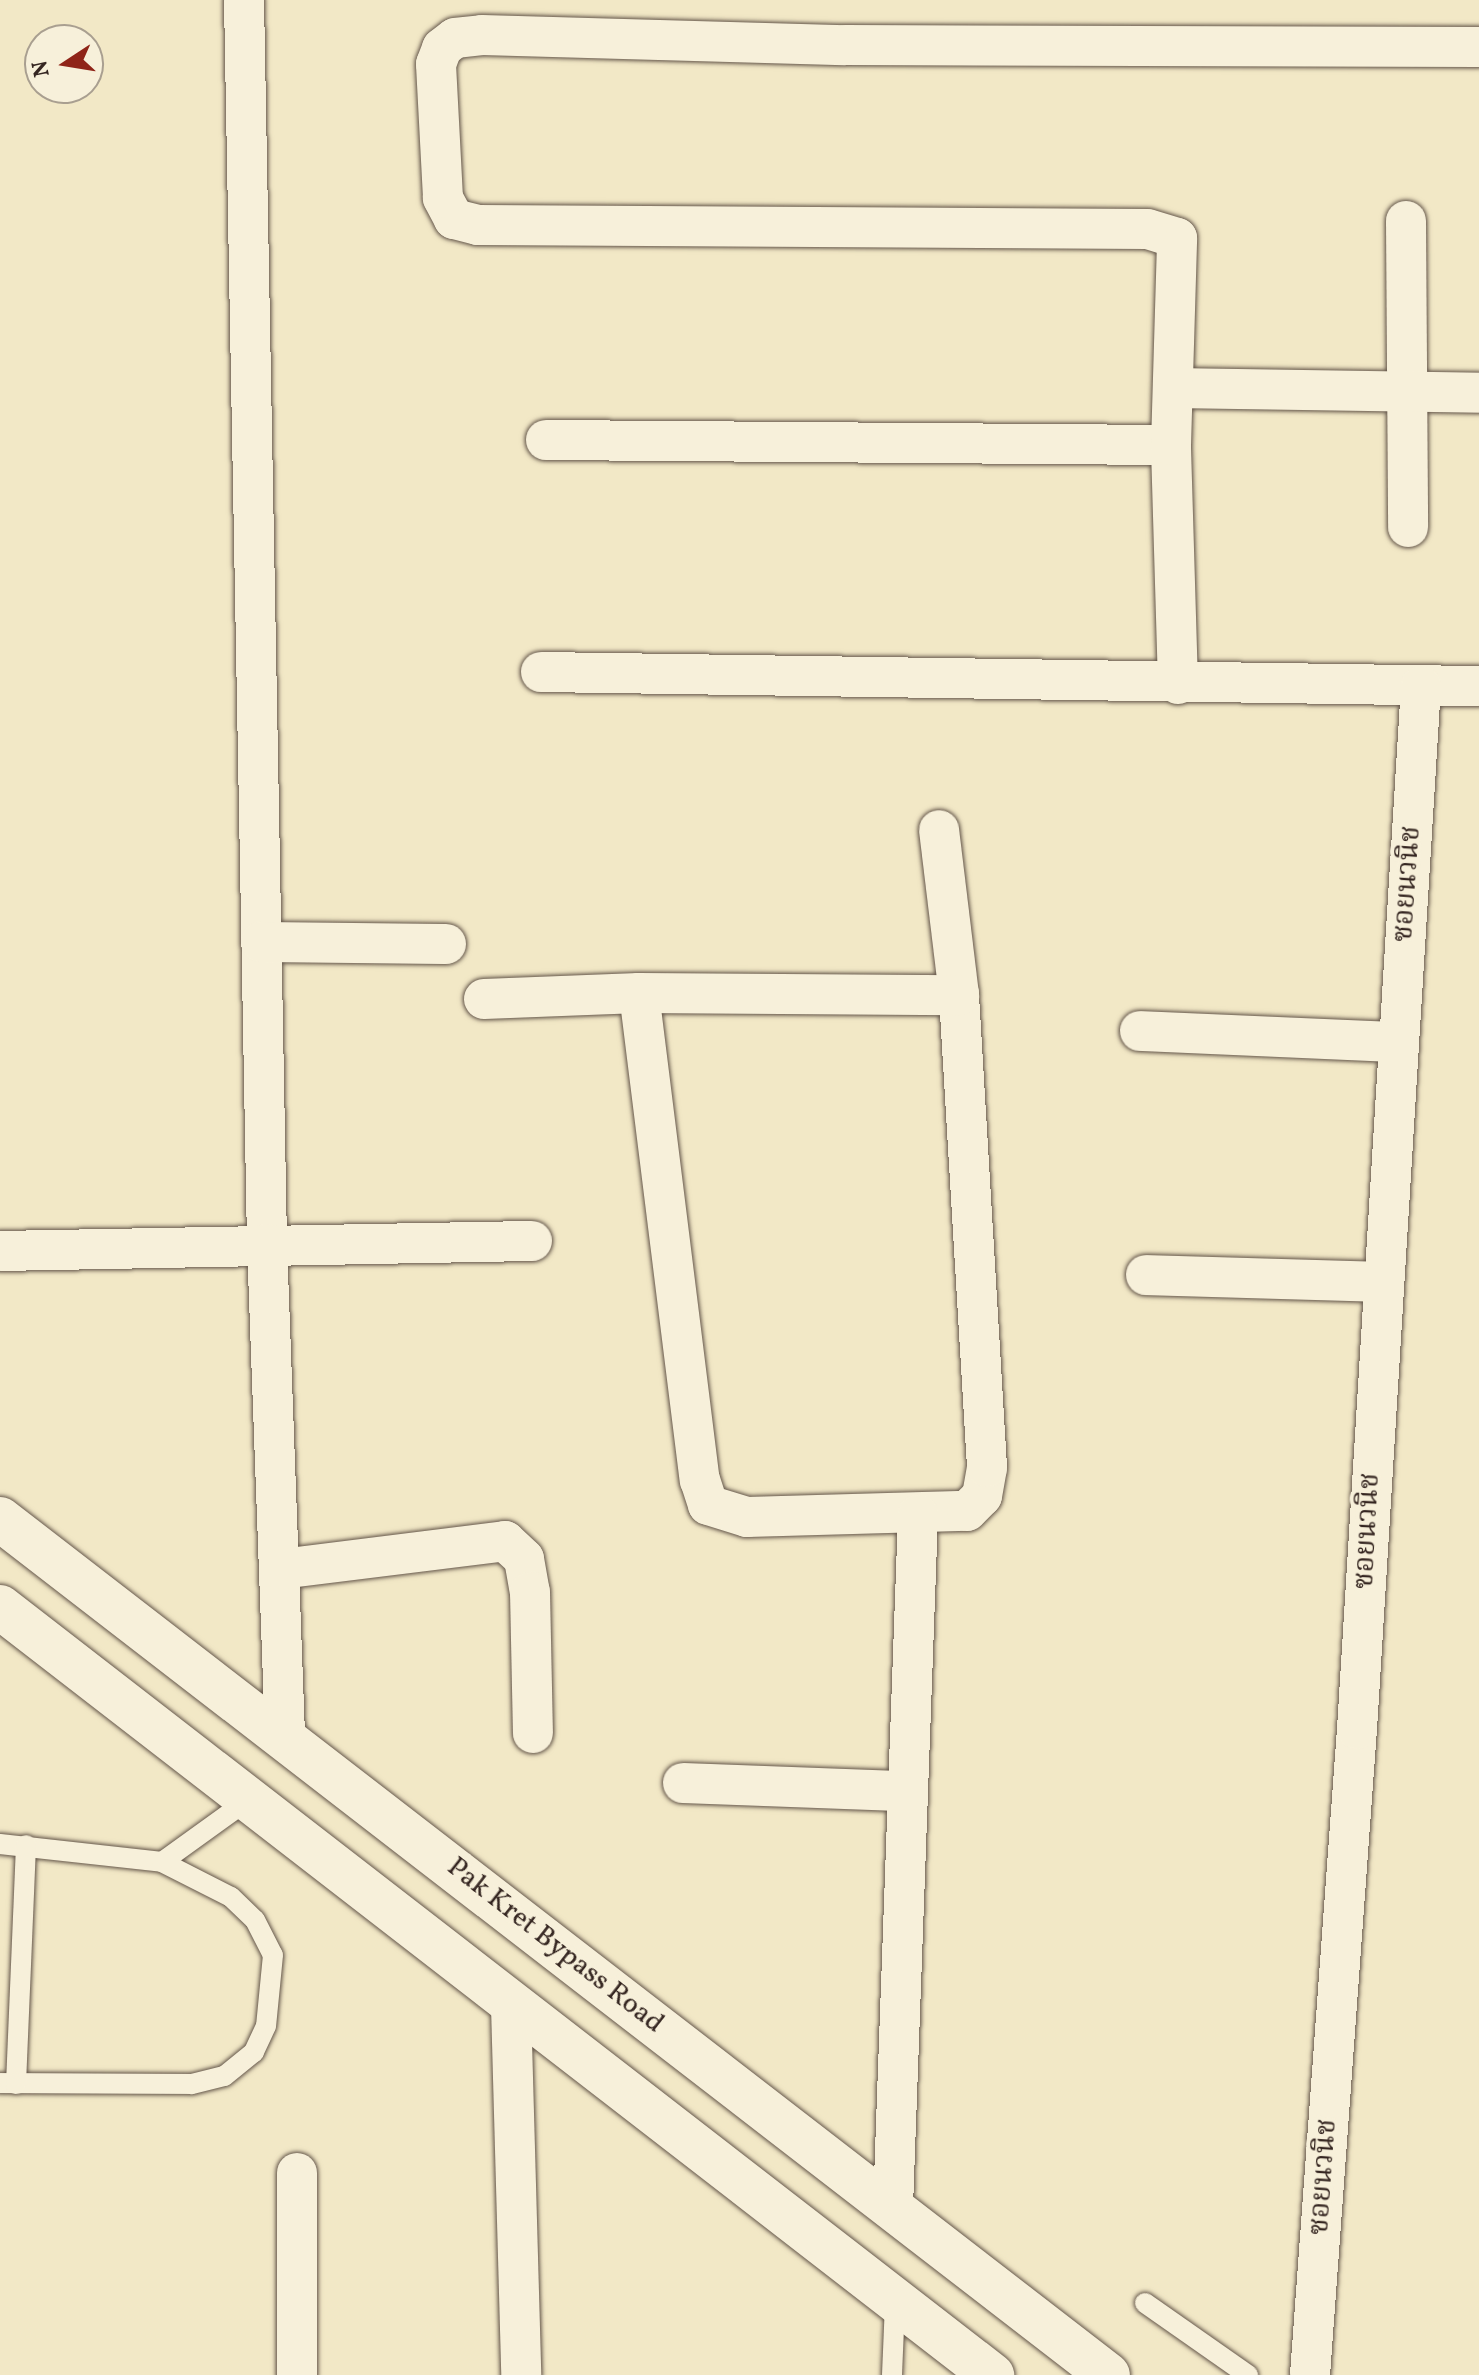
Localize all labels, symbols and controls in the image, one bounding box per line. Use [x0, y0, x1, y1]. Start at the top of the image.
north arrow [24, 24, 104, 104]
text: N [25, 58, 59, 80]
street label: ซอยนวนิช [1387, 825, 1429, 943]
street label: ซอยนวนิช [1348, 1472, 1388, 1590]
street label: Pak Kret Bypass Road [440, 1851, 670, 2041]
street label: ซอยนวนิช [1303, 2118, 1345, 2236]

